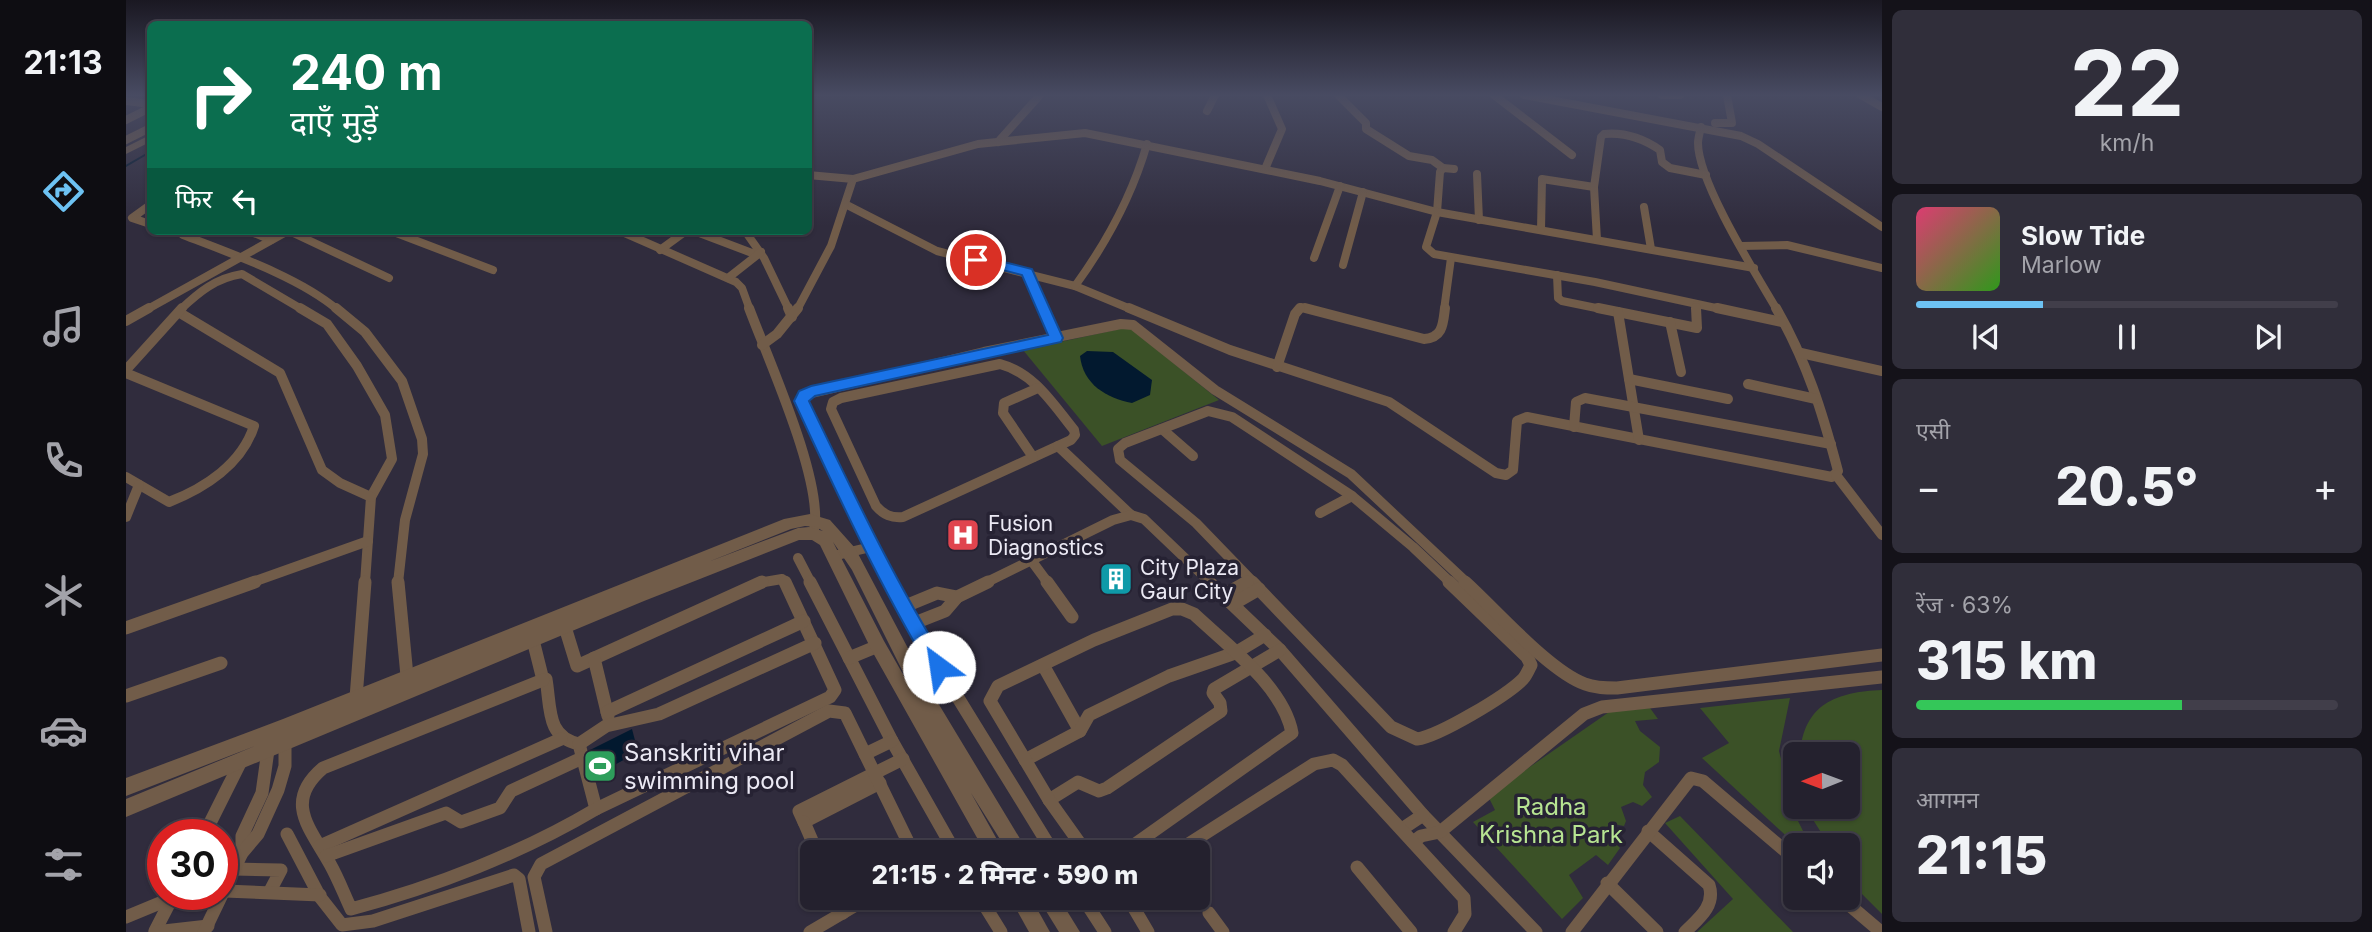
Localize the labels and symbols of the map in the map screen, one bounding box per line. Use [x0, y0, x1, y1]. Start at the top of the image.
pin [946, 230, 1006, 290]
place label: Fusion Diagnostics [988, 511, 1104, 560]
hospital icon: Fusion Diagnostics [944, 516, 982, 554]
place label: City Plaza Gaur City [1140, 555, 1239, 604]
building icon: City Plaza Gaur City [1097, 560, 1135, 598]
position arrow [902, 630, 976, 704]
place label: Sanskriti vihar swimming pool [624, 738, 795, 795]
north arrow [1783, 742, 1860, 819]
sports icon: Sanskriti vihar swimming pool [581, 747, 619, 785]
park label: Radha Krishna Park [1479, 792, 1623, 849]
speed limit sign: 30 [147, 819, 238, 910]

